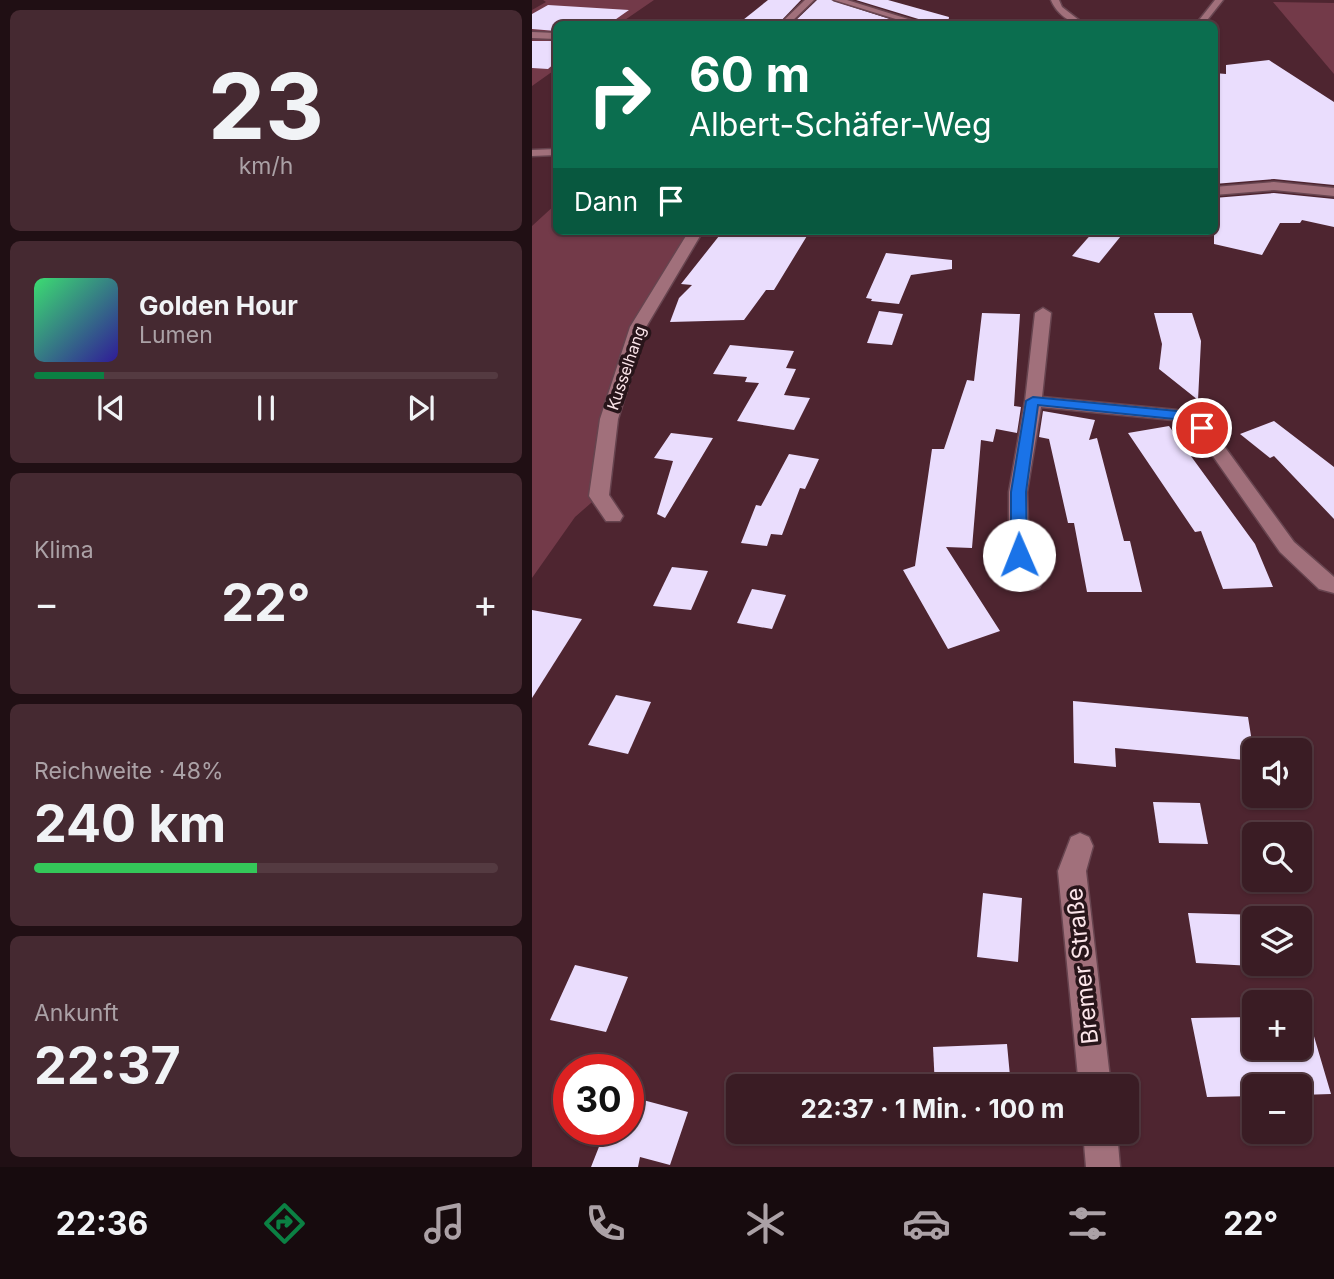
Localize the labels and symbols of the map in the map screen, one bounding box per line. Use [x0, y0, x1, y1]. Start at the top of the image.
street label: Kusselhang [602, 323, 650, 413]
pin [1172, 398, 1232, 458]
position arrow [982, 518, 1056, 592]
street label: Bremer Straße [1060, 887, 1104, 1045]
speed limit sign: 30 [553, 1054, 644, 1145]

